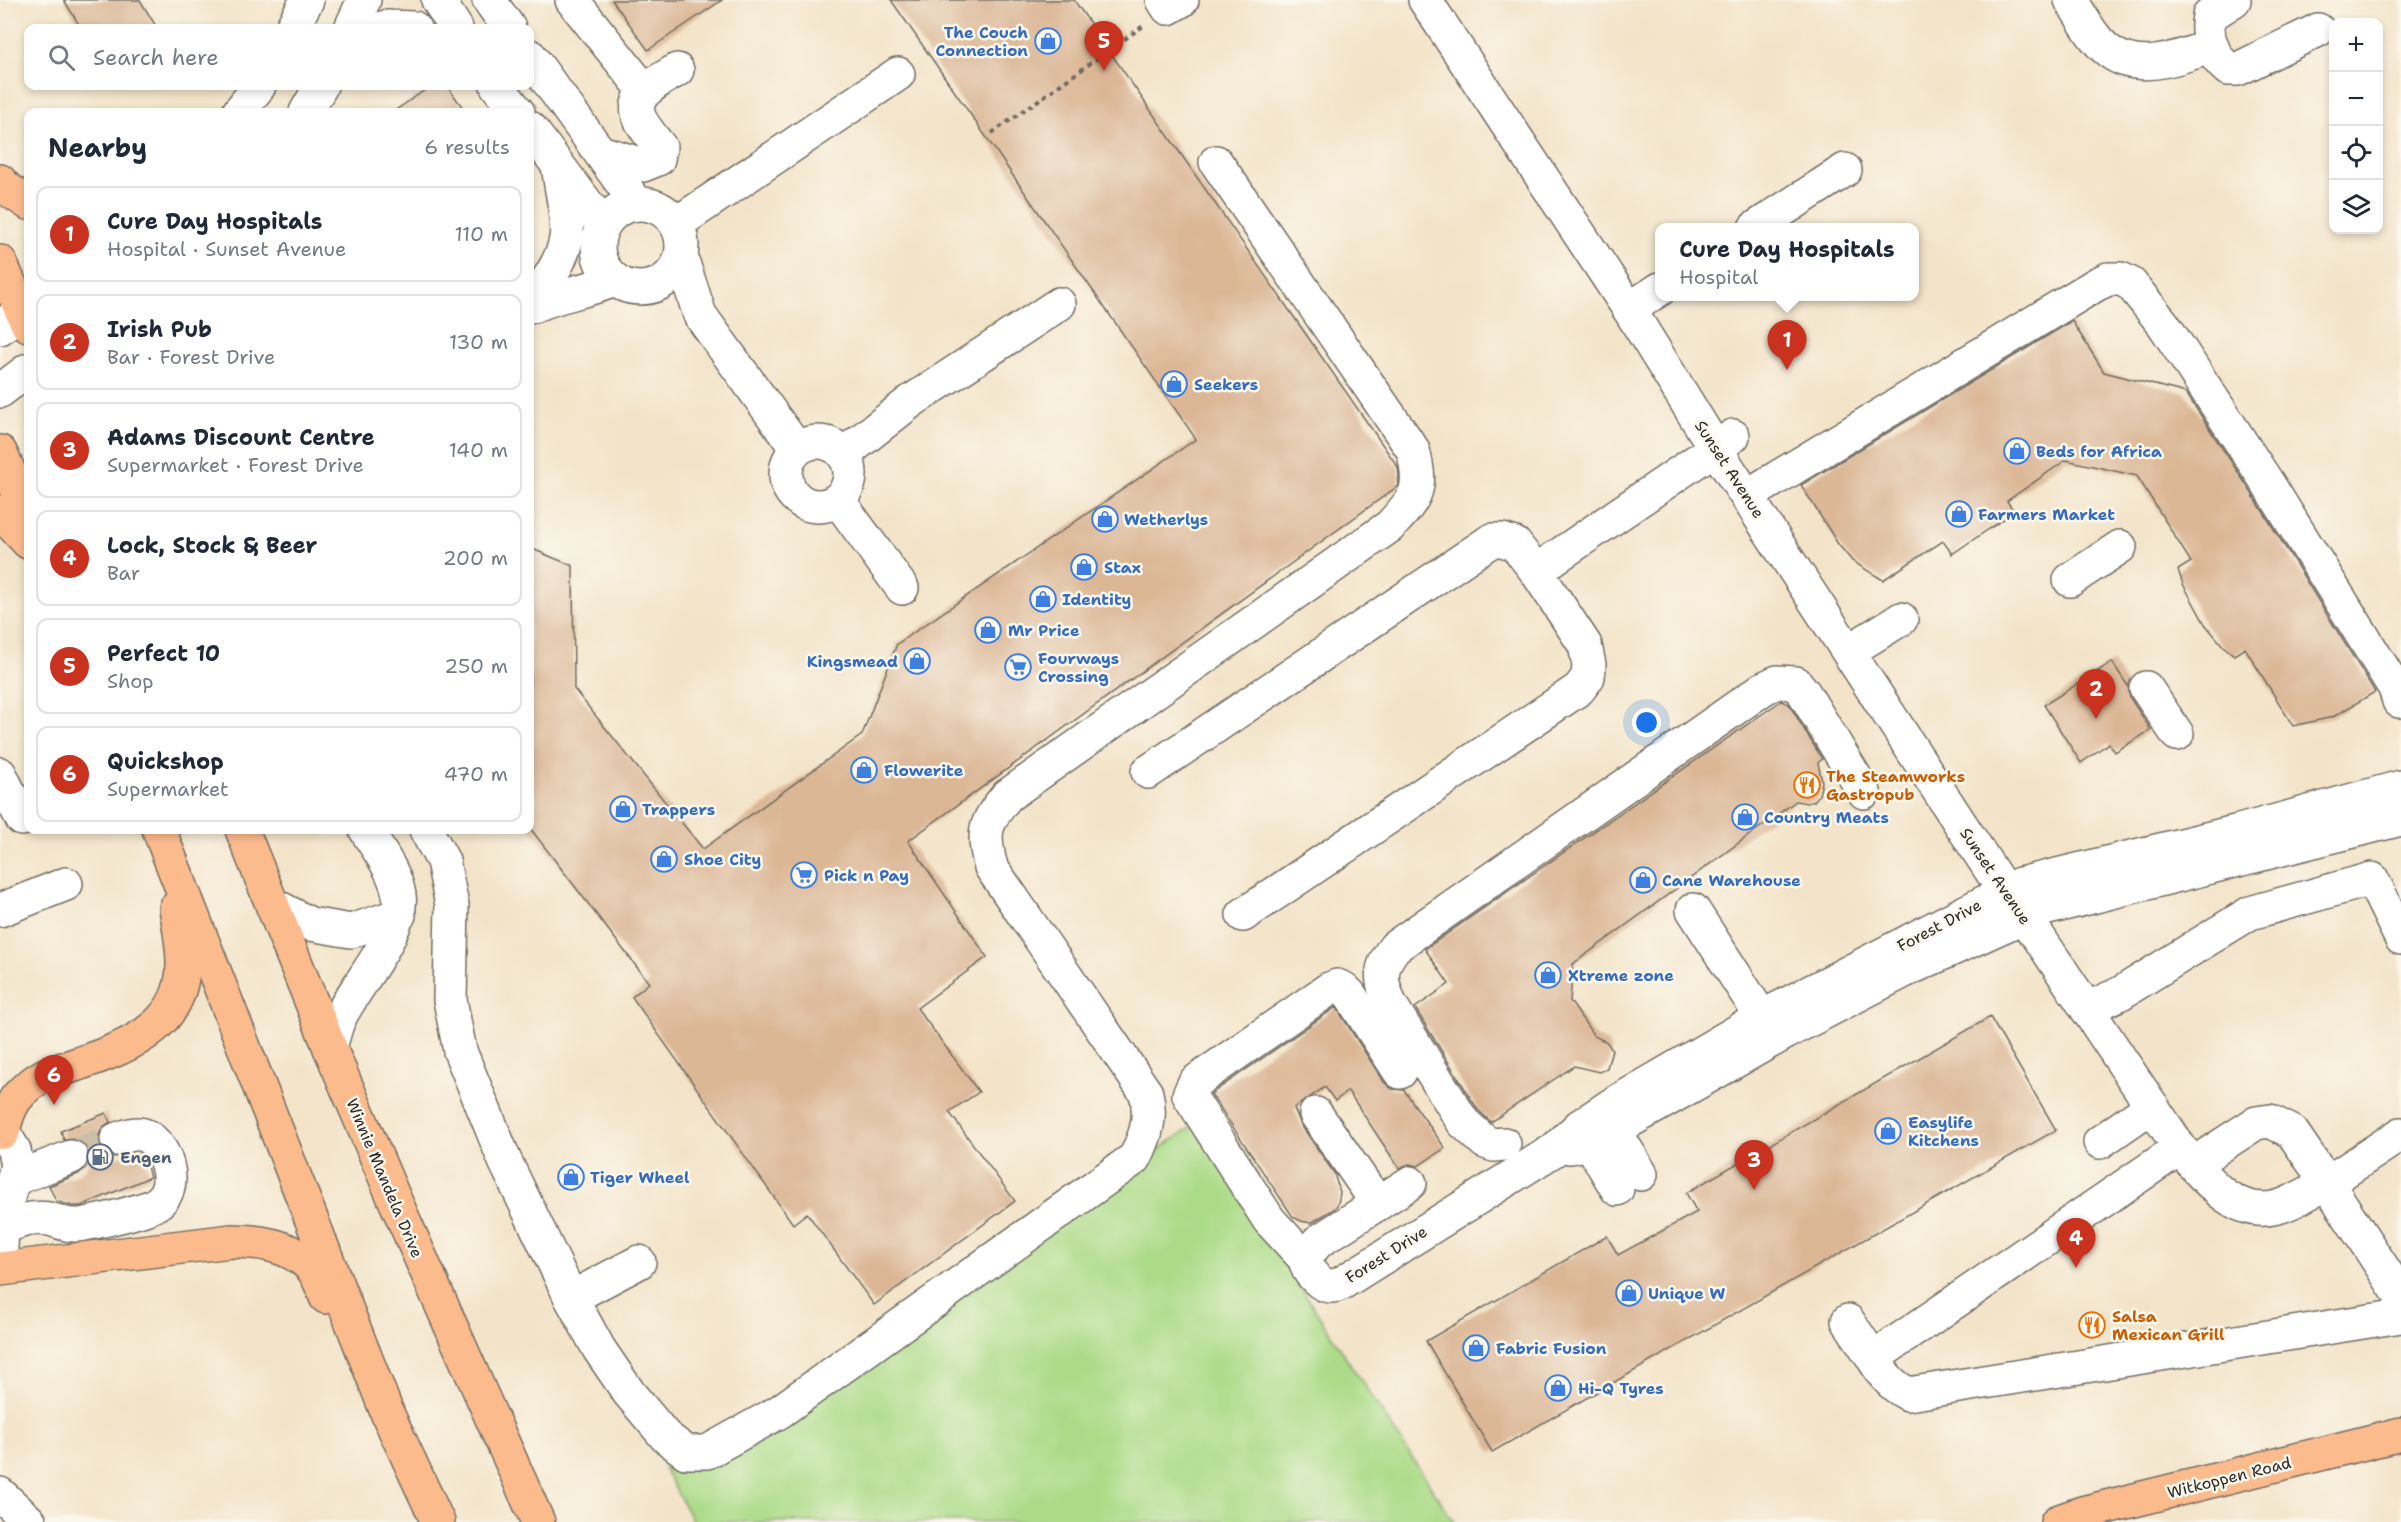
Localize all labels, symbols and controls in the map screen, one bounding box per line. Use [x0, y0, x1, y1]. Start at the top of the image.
map controls [2329, 18, 2383, 234]
button: + [2329, 18, 2383, 72]
place label: The Couch Connection [935, 22, 1028, 61]
pin: 5 [1084, 22, 1124, 71]
search box [24, 24, 534, 90]
shop icon: The Couch Connection [1033, 26, 1063, 56]
icon: search [45, 41, 78, 74]
text: Search here [93, 43, 219, 72]
button: − [2329, 72, 2383, 126]
button: locate [2329, 126, 2383, 180]
text: Nearby [48, 130, 147, 165]
text: 6 results [424, 134, 510, 160]
button: layers [2329, 180, 2383, 234]
text: Cure Day Hospitals [107, 207, 322, 236]
text: 1 [65, 221, 74, 247]
text: 110 m [454, 221, 508, 247]
popup [1655, 223, 1919, 301]
text: Cure Day Hospitals [1679, 235, 1895, 264]
text: Hospital · Sunset Avenue [107, 236, 346, 262]
text: Hospital [1679, 264, 1758, 290]
text: Irish Pub [107, 315, 212, 344]
pin: 1 [1768, 320, 1806, 370]
text: 2 [63, 329, 77, 355]
text: 130 m [449, 329, 508, 355]
text: Bar · Forest Drive [107, 344, 275, 370]
shop icon: Seekers [1159, 369, 1189, 399]
place label: Seekers [1194, 374, 1258, 395]
street label: Sunset Avenue [1690, 416, 1769, 522]
text: Adams Discount Centre [107, 423, 375, 452]
shop icon: Beds for Africa [2002, 436, 2032, 466]
text: 3 [63, 437, 77, 463]
text: 140 m [449, 437, 508, 463]
place label: Beds for Africa [2036, 441, 2162, 462]
text: Supermarket · Forest Drive [107, 452, 364, 478]
shop icon: Farmers Market [1944, 499, 1974, 529]
shop icon: Wetherlys [1090, 504, 1120, 534]
place label: Farmers Market [1978, 504, 2115, 525]
place label: Wetherlys [1124, 509, 1208, 530]
text: Lock, Stock & Beer [107, 531, 317, 560]
text: 4 [63, 545, 77, 571]
text: 200 m [443, 545, 508, 571]
shop icon: Stax [1069, 552, 1099, 582]
place label: Stax [1104, 557, 1141, 578]
text: Bar [107, 560, 140, 586]
shop icon: Identity [1028, 584, 1058, 614]
place label: Identity [1062, 589, 1131, 610]
shop icon: Mr Price [973, 615, 1003, 645]
place label: Mr Price [1008, 620, 1080, 641]
text: Perfect 10 [107, 639, 220, 668]
shop icon: Kingsmead [902, 646, 932, 676]
place label: Fourways Crossing [1038, 648, 1119, 687]
place label: Kingsmead [807, 651, 898, 672]
supermarket icon: Fourways Crossing [1003, 652, 1033, 682]
text: 5 [63, 653, 76, 679]
text: 250 m [444, 653, 508, 679]
text: Shop [107, 668, 154, 694]
pin: 2 [2076, 670, 2116, 719]
your location [1632, 708, 1661, 737]
text: Quickshop [107, 747, 224, 776]
shop icon: Flowerite [849, 755, 879, 785]
place label: Flowerite [884, 760, 964, 781]
text: 6 [63, 761, 77, 787]
text: 470 m [444, 761, 508, 787]
place label: The Steamworks Gastropub [1826, 766, 1965, 805]
restaurant icon: The Steamworks Gastropub [1792, 770, 1822, 800]
text: Supermarket [107, 776, 229, 802]
shop icon: Trappers [608, 794, 638, 824]
place label: Trappers [642, 799, 715, 820]
shop icon: Country Meats [1730, 802, 1760, 832]
place label: Country Meats [1764, 807, 1889, 828]
street label: Sunset Avenue [1955, 824, 2036, 929]
shop icon: Shoe City [649, 844, 679, 874]
place label: Shoe City [684, 849, 761, 870]
supermarket icon: Pick n Pay [789, 860, 819, 890]
place label: Pick n Pay [824, 865, 909, 886]
shop icon: Cane Warehouse [1628, 865, 1658, 895]
place label: Cane Warehouse [1662, 870, 1801, 891]
street label: Forest Drive [1893, 894, 1985, 956]
shop icon: Xtreme zone [1533, 960, 1563, 990]
place label: Xtreme zone [1568, 965, 1674, 986]
pin: 6 [34, 1056, 74, 1105]
street label: Winnie Mandela Drive [341, 1095, 428, 1261]
place label: Easylife Kitchens [1908, 1112, 1979, 1151]
shop icon: Easylife Kitchens [1873, 1116, 1903, 1146]
pin: 3 [1734, 1140, 1774, 1190]
fuel station icon: Engen [85, 1142, 115, 1172]
place label: Engen [120, 1147, 172, 1168]
shop icon: Tiger Wheel [556, 1162, 586, 1192]
place label: Tiger Wheel [590, 1167, 690, 1188]
pin: 4 [2056, 1218, 2096, 1268]
street label: Forest Drive [1341, 1221, 1431, 1288]
shop icon: Unique W [1614, 1278, 1644, 1308]
place label: Unique W [1648, 1283, 1725, 1304]
place label: Salsa Mexican Grill [2112, 1306, 2225, 1345]
restaurant icon: Salsa Mexican Grill [2077, 1310, 2107, 1340]
shop icon: Fabric Fusion [1461, 1333, 1491, 1363]
place label: Fabric Fusion [1496, 1338, 1607, 1359]
shop icon: Hi-Q Tyres [1543, 1373, 1573, 1403]
place label: Hi-Q Tyres [1578, 1378, 1664, 1399]
street label: Witkoppen Road [2165, 1452, 2293, 1503]

